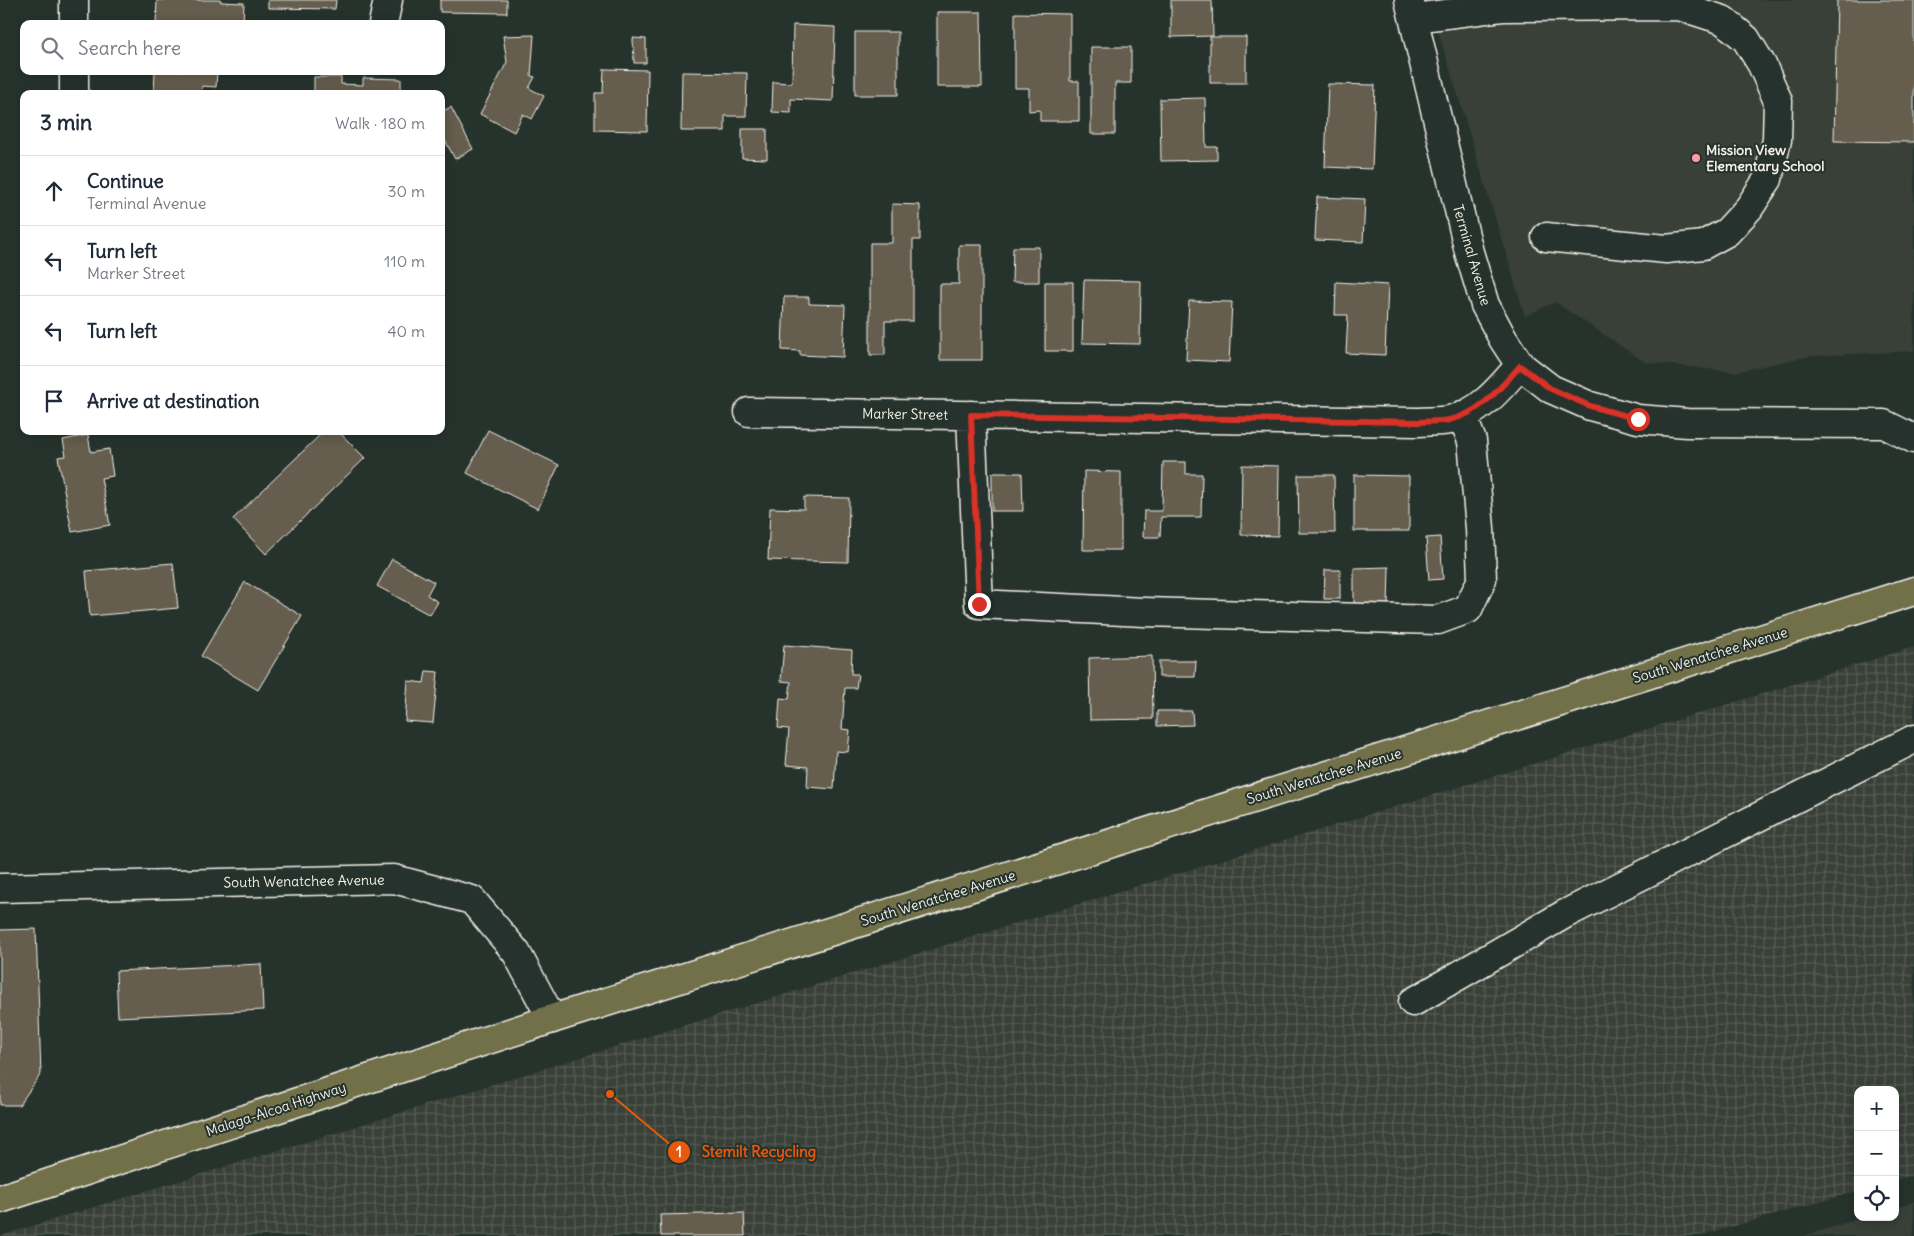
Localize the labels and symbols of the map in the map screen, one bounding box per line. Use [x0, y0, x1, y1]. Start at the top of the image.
place label: Mission View Elementary School [1706, 141, 1824, 175]
marker: Mission View Elementary School [1690, 152, 1702, 164]
street label: Terminal Avenue [1449, 202, 1495, 308]
street label: Marker Street [862, 404, 948, 424]
route start [1627, 408, 1650, 431]
route end [968, 593, 991, 616]
street label: South Wenatchee Avenue [1630, 623, 1790, 687]
street label: South Wenatchee Avenue [1244, 744, 1404, 808]
street label: South Wenatchee Avenue [858, 866, 1018, 930]
street label: South Wenatchee Avenue [223, 871, 385, 891]
street label: Malaga-Alcoa Highway [204, 1078, 348, 1140]
callout: Stemilt Recycling [667, 1137, 826, 1167]
text: 1 [676, 1142, 682, 1161]
text: Stemilt Recycling [702, 1142, 816, 1162]

